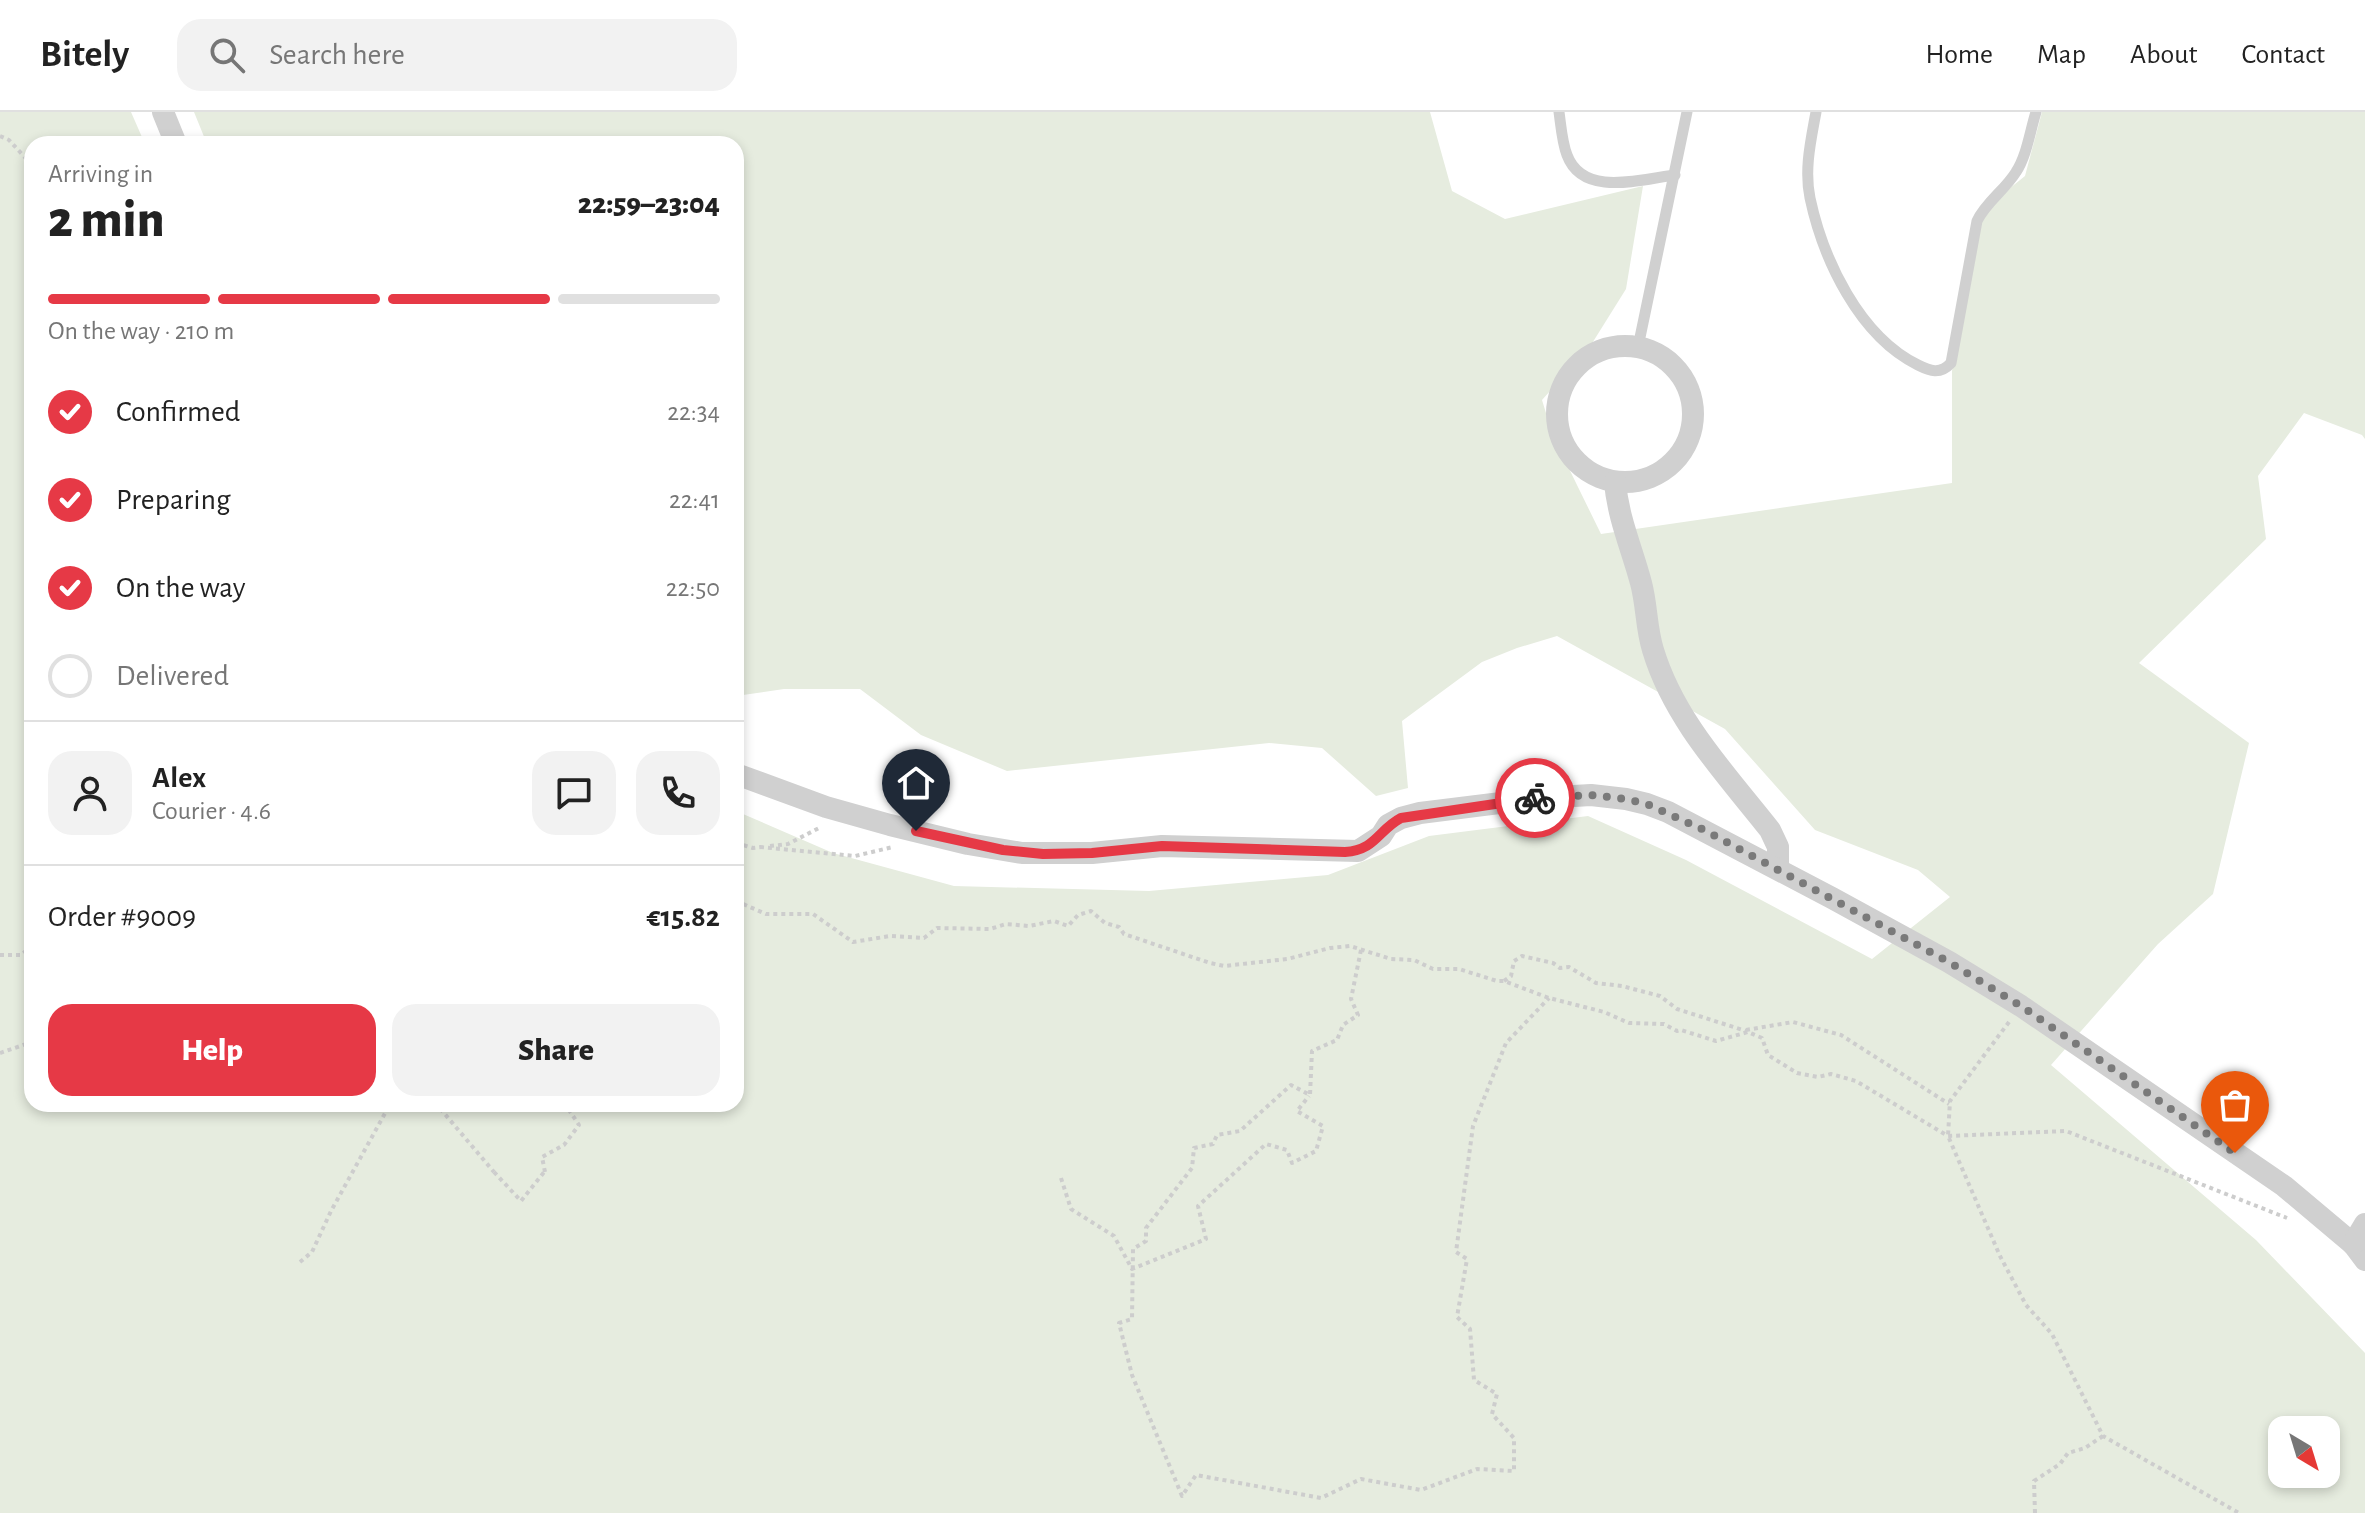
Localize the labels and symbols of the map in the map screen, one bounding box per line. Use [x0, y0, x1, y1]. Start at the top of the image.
pin [882, 749, 950, 831]
courier [1495, 758, 1575, 838]
pin [2201, 1071, 2269, 1153]
north arrow [2268, 1416, 2340, 1488]

